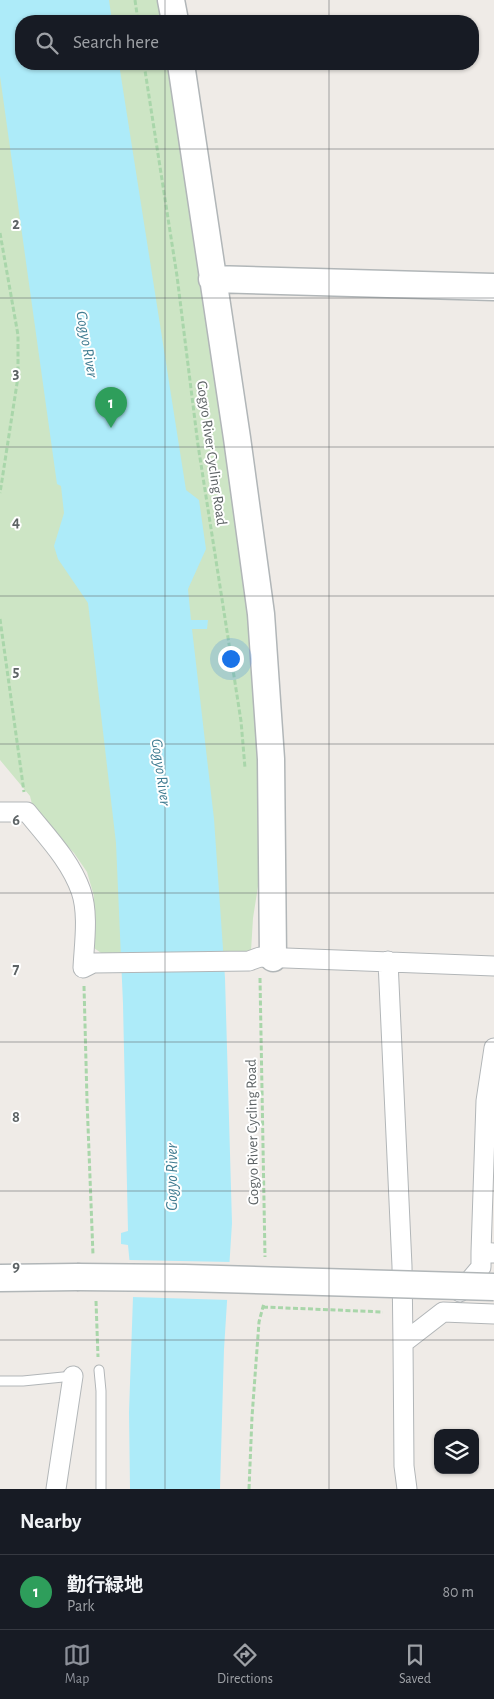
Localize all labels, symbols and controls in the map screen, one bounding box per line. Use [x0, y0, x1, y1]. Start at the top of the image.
search box [15, 15, 479, 70]
icon: search [33, 29, 61, 57]
text: Search here [73, 33, 159, 52]
text: 2 [12, 216, 20, 232]
water label: Gogyo River [73, 310, 101, 379]
text: 3 [13, 365, 20, 381]
street label: Gogyo River Cycling Road [194, 380, 229, 527]
pin: 1 [95, 387, 127, 428]
text: 4 [12, 514, 20, 530]
your location [218, 646, 244, 672]
text: 5 [13, 663, 20, 679]
water label: Gogyo River [148, 738, 174, 807]
text: 6 [12, 812, 20, 828]
text: 7 [13, 961, 20, 977]
street label: Gogyo River Cycling Road [244, 1059, 261, 1205]
text: 8 [12, 1109, 20, 1125]
water label: Gogyo River [164, 1143, 180, 1211]
text: 9 [12, 1258, 20, 1274]
map controls [434, 1429, 479, 1474]
button: layers [434, 1429, 479, 1474]
text: Nearby [20, 1511, 81, 1532]
text: 勤行緑地 [67, 1576, 143, 1595]
text: 1 [33, 1584, 39, 1600]
text: 80 m [443, 1584, 474, 1600]
text: Park [67, 1598, 95, 1614]
tab: Map [63, 1641, 91, 1688]
tab: Directions [217, 1641, 273, 1688]
tab: Saved [399, 1641, 431, 1688]

